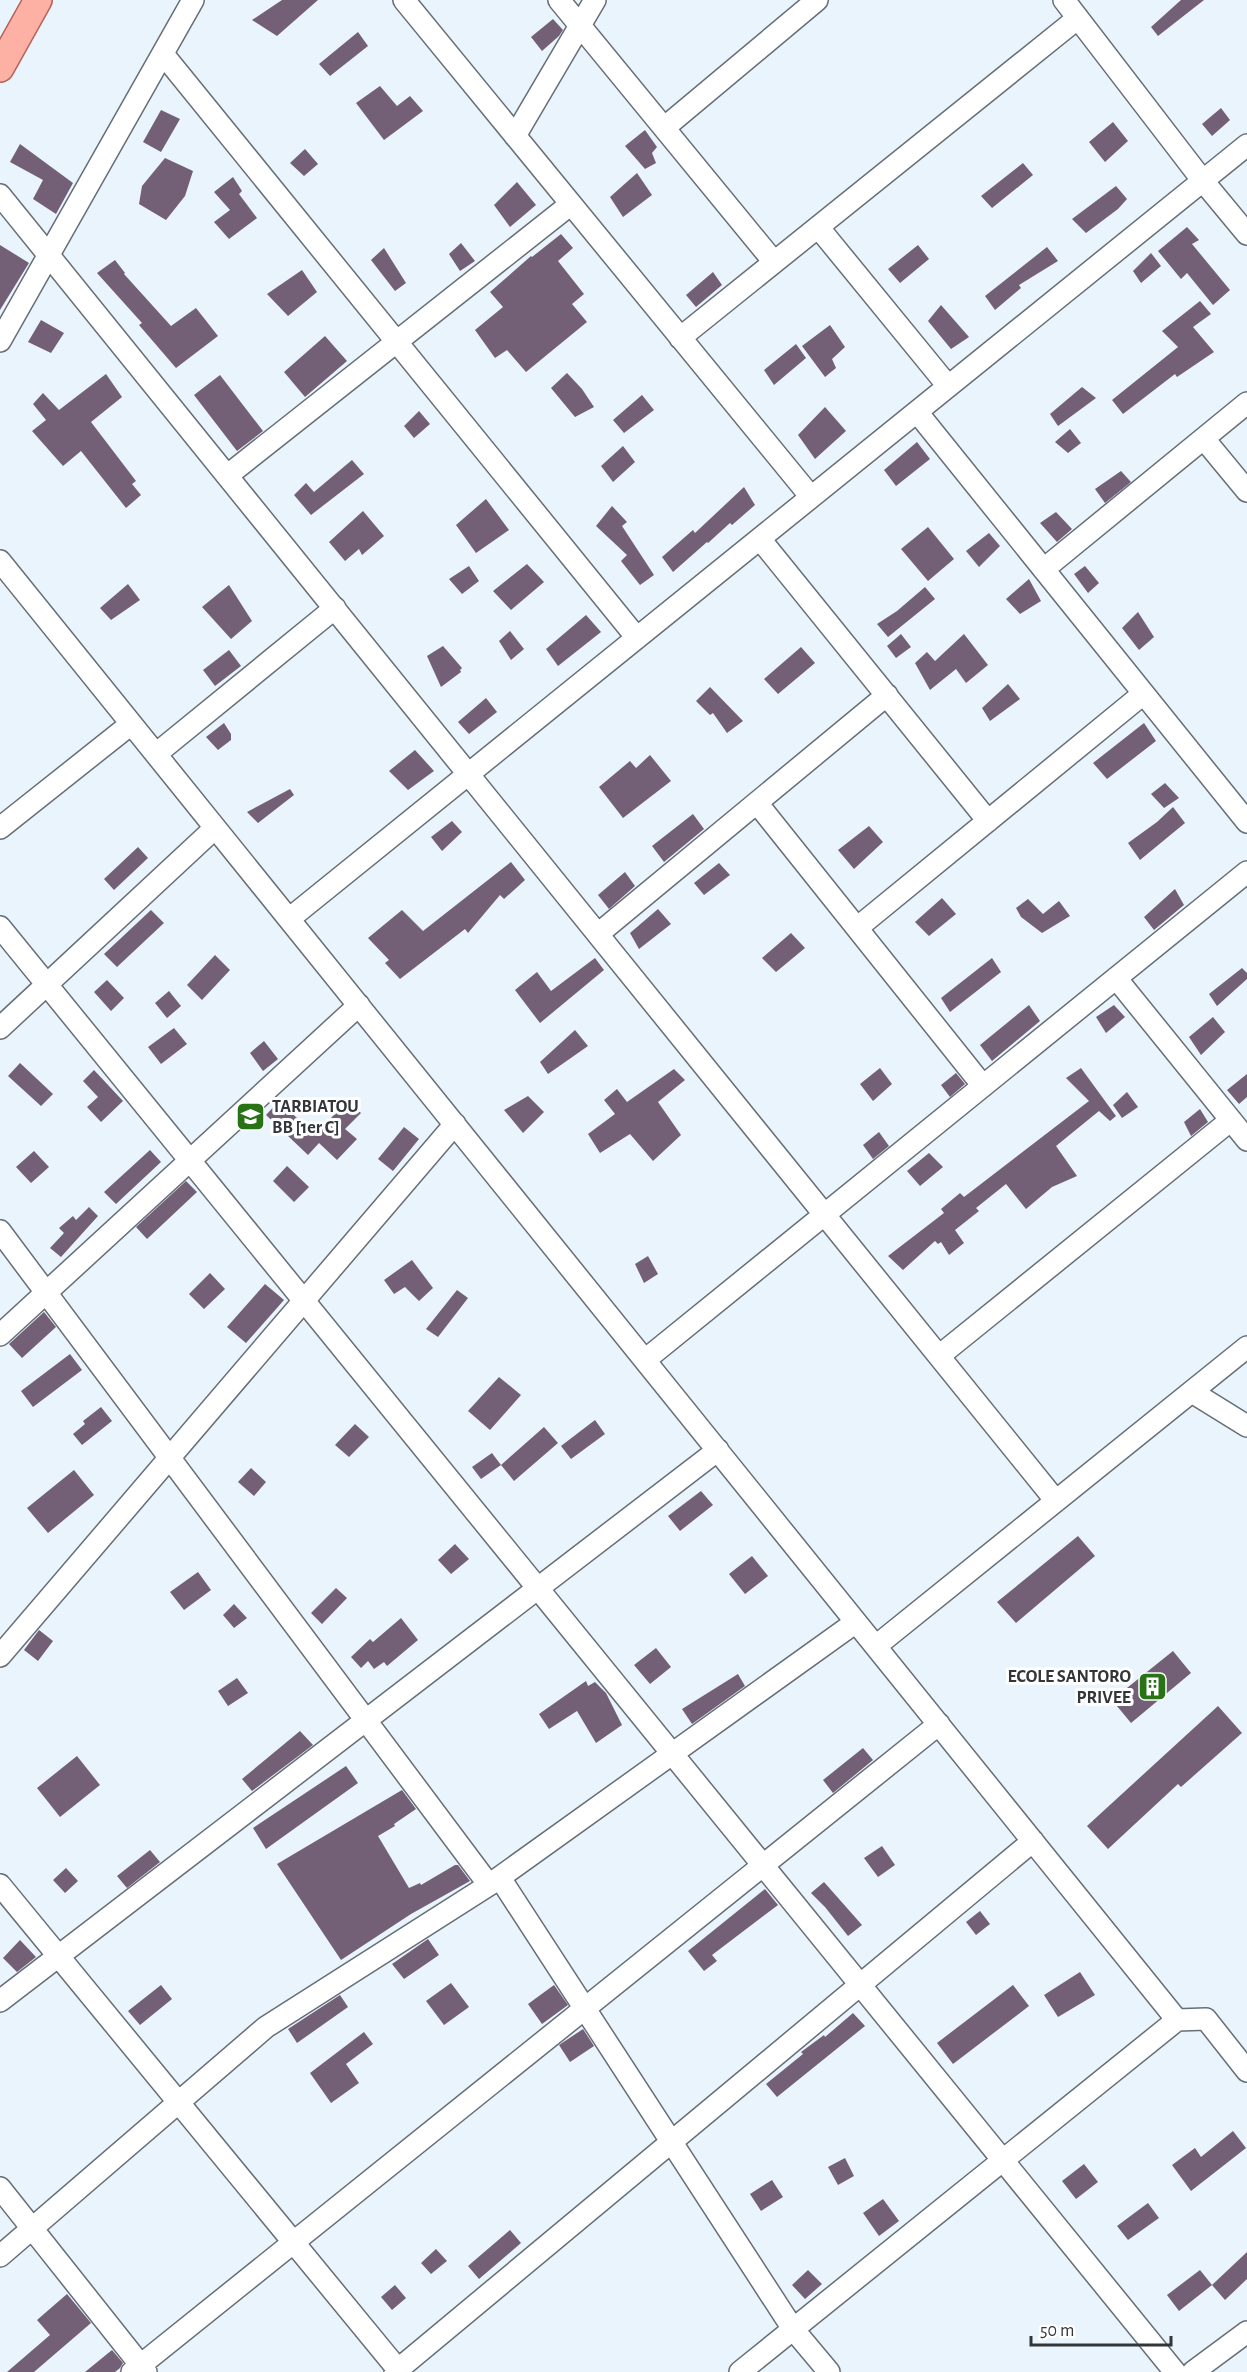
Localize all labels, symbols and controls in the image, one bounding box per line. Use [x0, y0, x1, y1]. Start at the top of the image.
place label: TARBIATOU BB [1er C] [272, 1098, 359, 1137]
school or university icon: TARBIATOU BB [1er C] [235, 1101, 267, 1133]
place label: ECOLE SANTORO PRIVEE [1007, 1668, 1131, 1707]
building icon: ECOLE SANTORO PRIVEE [1136, 1671, 1168, 1703]
scale bar [1031, 2309, 1170, 2347]
text: 50 m [1040, 2322, 1074, 2340]

